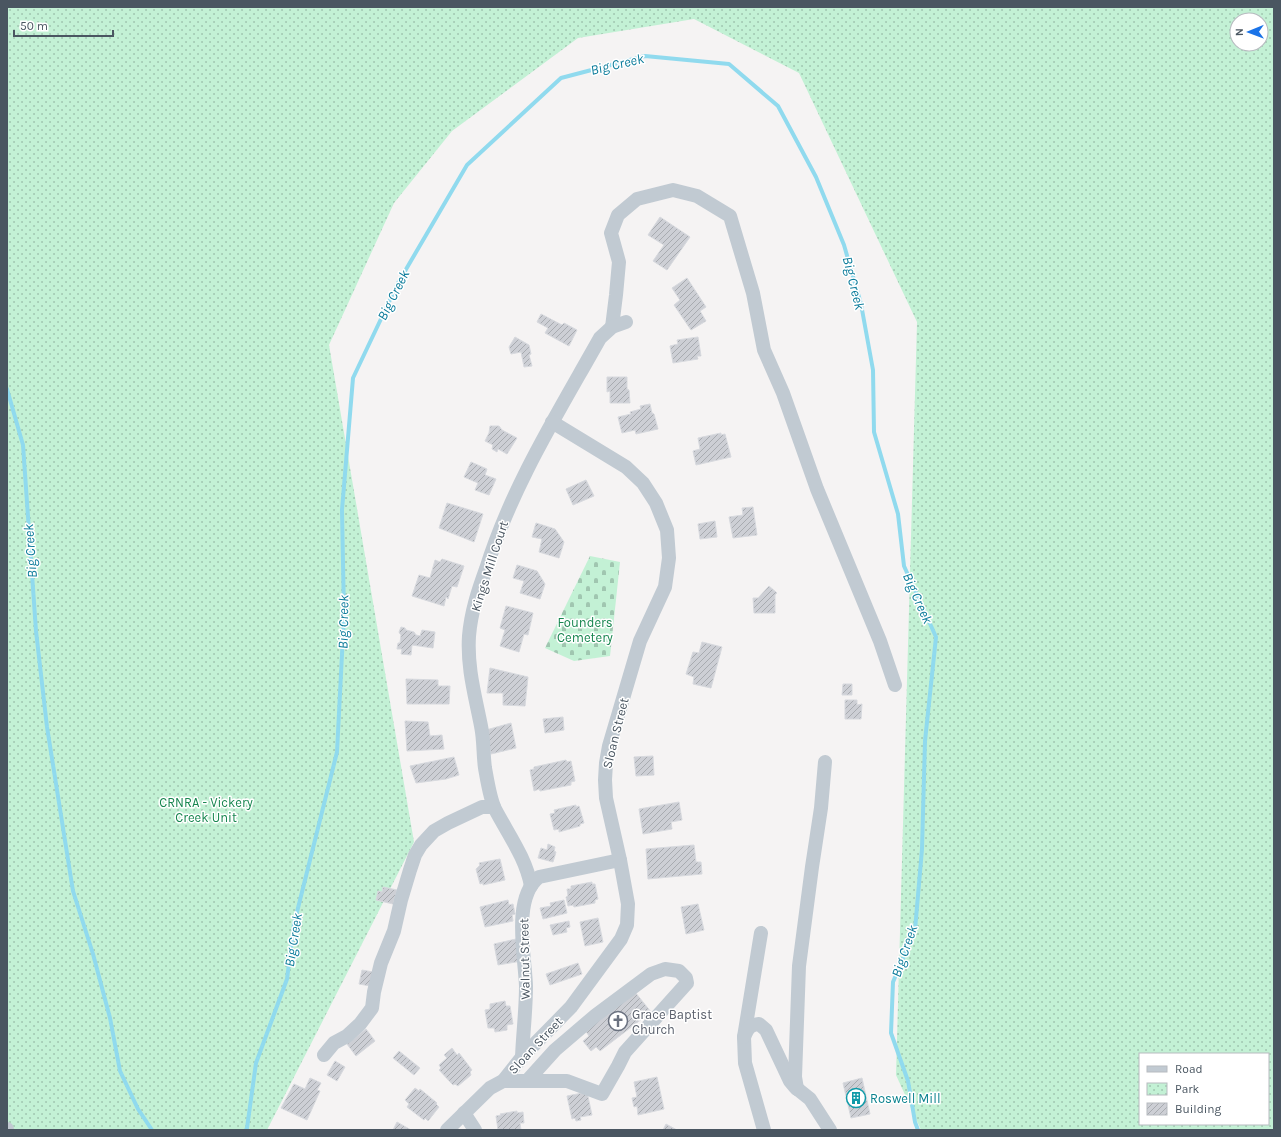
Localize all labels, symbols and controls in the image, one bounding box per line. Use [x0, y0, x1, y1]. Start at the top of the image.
scale bar [14, 12, 113, 38]
north arrow [1229, 12, 1269, 52]
text: 50 m [20, 19, 48, 33]
text: N [1233, 28, 1246, 36]
water label: Big Creek [589, 50, 646, 79]
water label: Big Creek [839, 255, 869, 312]
water label: Big Creek [374, 266, 414, 323]
street label: Kings Mill Court [468, 519, 511, 613]
water label: Big Creek [20, 522, 41, 579]
water label: Big Creek [899, 570, 937, 627]
water label: Big Creek [335, 594, 352, 649]
park label: Founders Cemetery [557, 615, 613, 645]
street label: Sloan Street [599, 696, 632, 770]
park label: CRNRA - Vickery Creek Unit [159, 795, 253, 825]
water label: Big Creek [281, 911, 306, 968]
street label: Walnut Street [516, 918, 533, 1000]
water label: Big Creek [888, 922, 922, 980]
place label: Grace Baptist Church [632, 1007, 712, 1037]
church icon: Grace Baptist Church [607, 1010, 629, 1032]
street label: Sloan Street [505, 1014, 566, 1077]
legend [1139, 1053, 1269, 1125]
text: Road [1175, 1062, 1203, 1076]
text: Park [1175, 1082, 1200, 1096]
building icon: Roswell Mill [845, 1087, 867, 1109]
place label: Roswell Mill [870, 1091, 941, 1106]
text: Building [1175, 1102, 1222, 1116]

